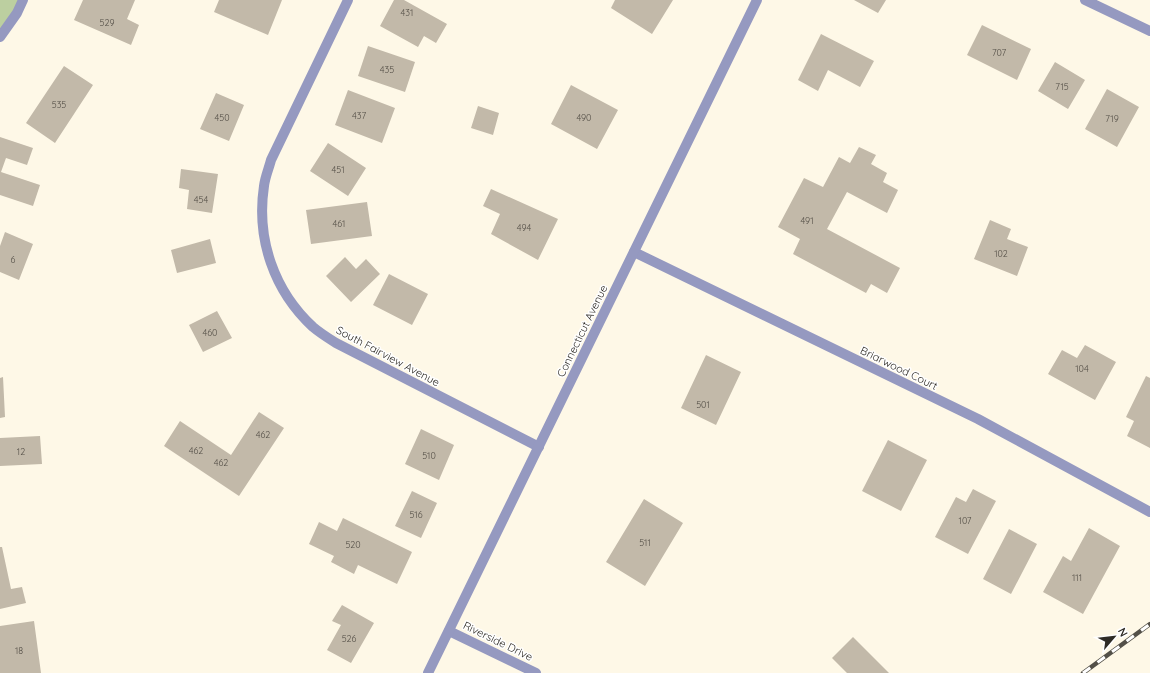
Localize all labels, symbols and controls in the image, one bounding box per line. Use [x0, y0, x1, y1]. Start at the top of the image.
house number: 431 [401, 7, 413, 18]
house number: 529 [100, 17, 114, 28]
house number: 707 [992, 47, 1006, 58]
house number: 435 [380, 64, 394, 75]
house number: 715 [1055, 81, 1069, 92]
house number: 535 [52, 99, 66, 110]
house number: 437 [352, 110, 366, 121]
house number: 450 [214, 112, 230, 123]
house number: 490 [577, 112, 591, 123]
house number: 719 [1105, 113, 1119, 124]
house number: 451 [331, 164, 345, 175]
house number: 454 [194, 194, 208, 205]
house number: 491 [801, 215, 813, 226]
house number: 461 [333, 218, 345, 229]
house number: 494 [517, 222, 531, 233]
house number: 102 [994, 248, 1008, 259]
house number: 6 [11, 254, 16, 265]
street label: Connecticut Avenue [554, 283, 610, 379]
street label: South Fairview Avenue [334, 323, 442, 389]
house number: 460 [203, 327, 217, 338]
street label: Briarwood Court [858, 343, 940, 393]
house number: 104 [1075, 363, 1089, 374]
house number: 501 [696, 399, 710, 410]
house number: 462 [256, 429, 270, 440]
house number: 462 [189, 445, 203, 456]
house number: 12 [17, 446, 25, 457]
house number: 510 [422, 450, 436, 461]
house number: 462 [214, 457, 228, 468]
house number: 516 [409, 509, 423, 520]
house number: 107 [959, 515, 972, 526]
house number: 511 [639, 537, 651, 548]
house number: 520 [345, 539, 361, 550]
house number: 111 [1072, 572, 1082, 583]
north arrow [1094, 617, 1134, 657]
street label: Riverside Drive [461, 618, 535, 664]
text: N [1115, 625, 1131, 639]
house number: 526 [342, 633, 357, 644]
house number: 18 [15, 645, 23, 656]

